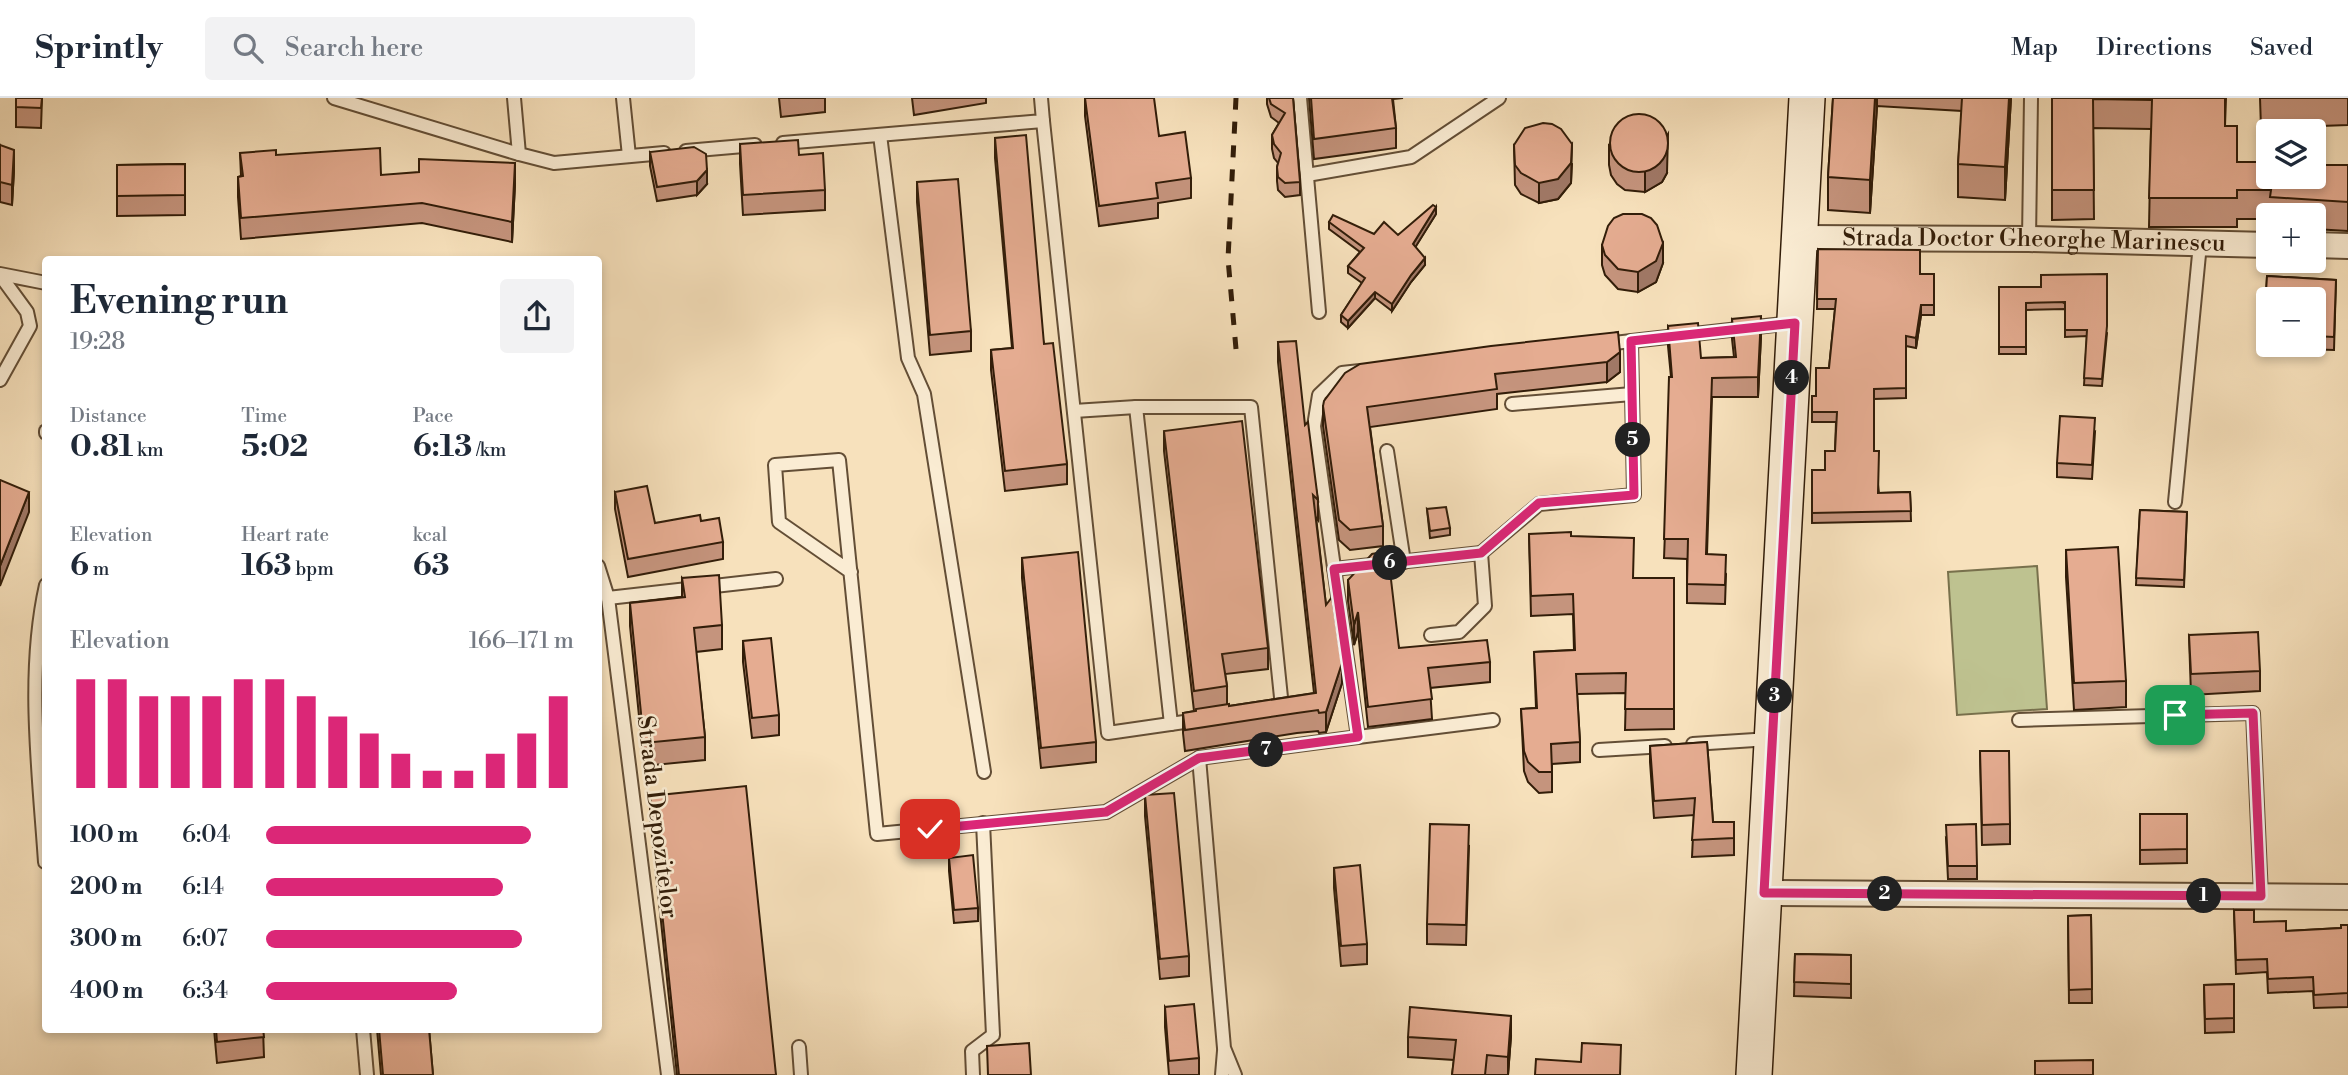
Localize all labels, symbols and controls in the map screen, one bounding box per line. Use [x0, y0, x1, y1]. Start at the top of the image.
search box [205, 17, 695, 80]
text: Sprintly [35, 28, 163, 69]
icon: search [229, 29, 267, 67]
text: Search here [285, 32, 423, 64]
text: Map [2011, 33, 2058, 63]
text: Directions [2096, 33, 2212, 63]
text: Saved [2250, 33, 2313, 63]
map controls [2256, 119, 2326, 357]
button: layers [2256, 119, 2326, 189]
button: + [2256, 203, 2326, 273]
street label: Strada Doctor Gheorghe Marinescu [1842, 223, 2226, 259]
text: Evening run [70, 278, 288, 325]
button: share [500, 279, 574, 353]
button: − [2256, 287, 2326, 357]
text: 19:28 [70, 328, 125, 356]
pin: 4 [1774, 360, 1810, 396]
text: 4 [1785, 365, 1798, 389]
text: Distance [70, 404, 147, 428]
text: Time [241, 404, 287, 428]
text: Pace [413, 404, 453, 428]
pin: 5 [1616, 422, 1650, 458]
text: 5 [1627, 427, 1638, 451]
text: 0.81 [70, 428, 133, 466]
text: 5:02 [241, 428, 308, 466]
text: 6:13 [413, 428, 472, 466]
text: km [133, 438, 164, 462]
text: /km [472, 438, 506, 462]
text: Elevation [70, 523, 152, 547]
text: Heart rate [241, 523, 329, 547]
text: kcal [413, 523, 447, 547]
pin: 6 [1372, 546, 1408, 580]
text: 6 [70, 547, 89, 585]
text: 163 [241, 547, 292, 585]
text: 63 [413, 547, 450, 585]
text: 6 [1384, 550, 1395, 574]
text: m [89, 557, 109, 581]
text: bpm [292, 557, 334, 581]
text: Elevation [70, 627, 170, 655]
text: 166–171 m [469, 627, 574, 655]
pin: 3 [1758, 678, 1792, 714]
text: 3 [1769, 683, 1780, 707]
pin [2145, 685, 2205, 745]
icon: arrive [2156, 696, 2194, 734]
street label: Strada Depozitelor [630, 714, 684, 920]
pin: 7 [1248, 732, 1284, 768]
text: 7 [1260, 737, 1271, 761]
pin [900, 799, 960, 859]
icon: check [911, 810, 949, 848]
text: 100 m [70, 821, 138, 849]
text: 6:04 [182, 821, 230, 849]
text: 200 m [70, 873, 142, 901]
text: 6:14 [182, 873, 224, 901]
pin: 2 [1868, 876, 1902, 912]
pin: 1 [2186, 878, 2222, 914]
text: 2 [1879, 881, 1890, 905]
text: 1 [2199, 883, 2208, 907]
text: 300 m [70, 925, 142, 953]
text: 6:07 [182, 925, 228, 953]
text: 400 m [70, 977, 143, 1005]
text: 6:34 [182, 977, 228, 1005]

